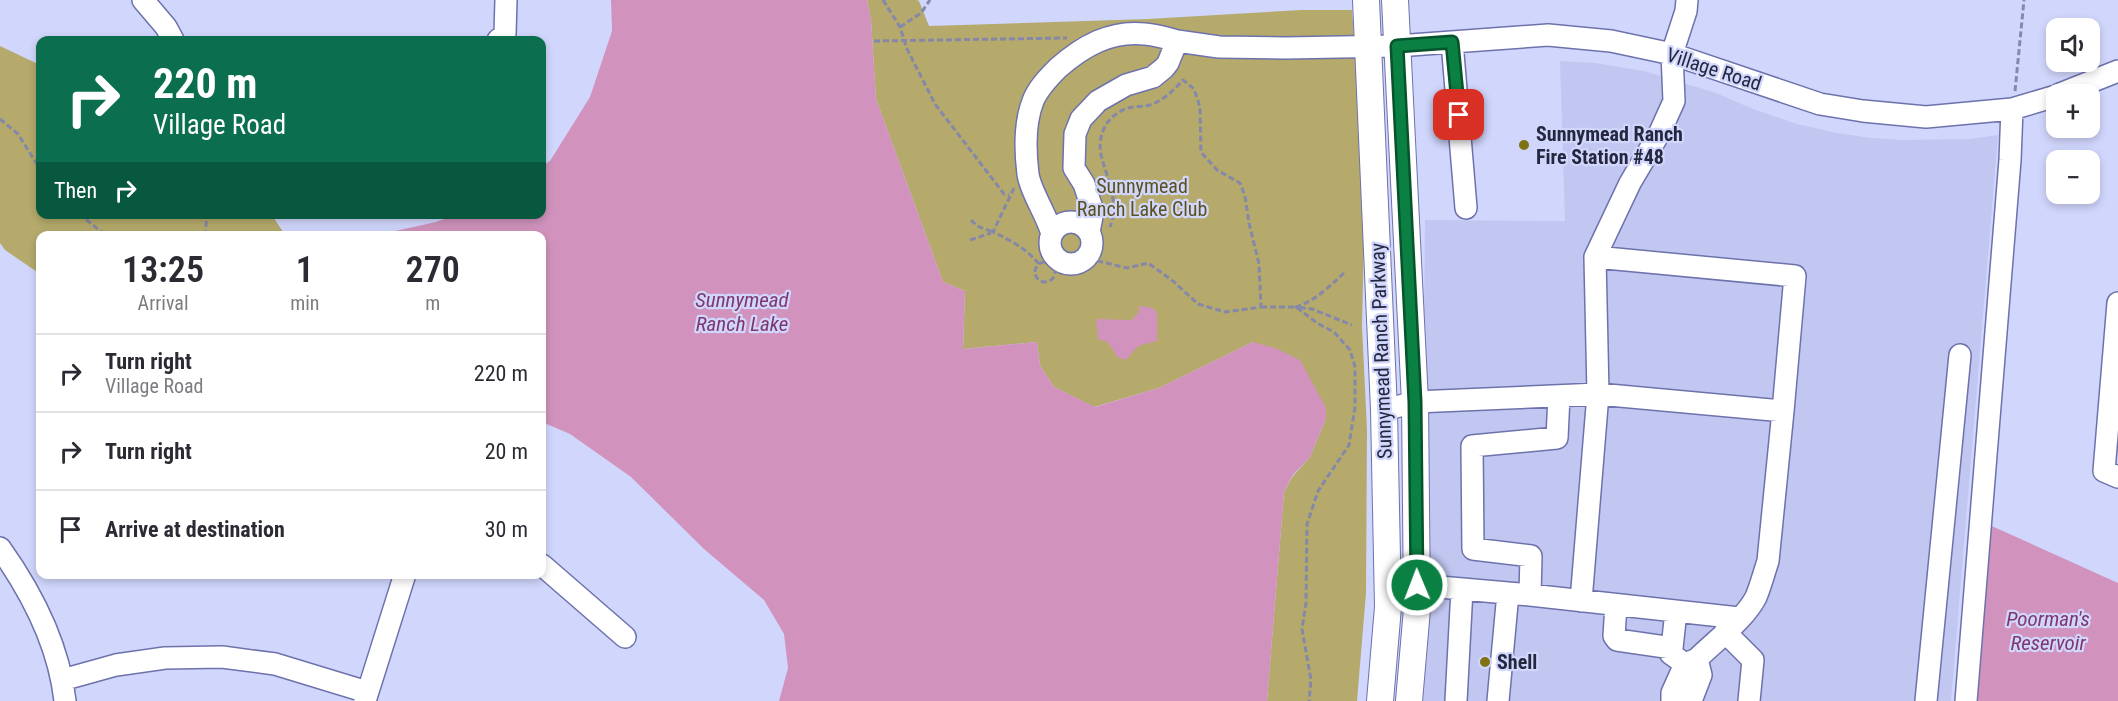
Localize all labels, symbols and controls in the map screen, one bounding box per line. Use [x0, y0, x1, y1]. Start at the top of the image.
map controls [2046, 18, 2100, 204]
button: sound [2046, 18, 2100, 72]
street label: Village Road [1663, 42, 1765, 96]
text: 220 m [153, 59, 258, 108]
icon: right [54, 60, 132, 138]
button: + [2046, 84, 2100, 138]
pin [1433, 89, 1484, 140]
icon: arrive [1442, 98, 1475, 131]
text: Village Road [153, 109, 286, 141]
place label: Sunnymead Ranch Fire Station #48 [1536, 122, 1683, 169]
marker: Sunnymead Ranch Fire Station #48 [1517, 138, 1531, 152]
button: − [2046, 150, 2100, 204]
icon: right [109, 174, 142, 207]
park label: Sunnymead Ranch Lake Club [1077, 174, 1207, 221]
text: Then [54, 178, 97, 203]
street label: Sunnymead Ranch Parkway [1365, 243, 1397, 459]
text: 13:25 [122, 249, 204, 291]
text: 1 [296, 249, 314, 291]
text: 270 [406, 249, 460, 291]
water label: Sunnymead Ranch Lake [695, 288, 790, 336]
text: Arrival [138, 291, 189, 315]
text: min [290, 291, 319, 315]
text: m [425, 291, 440, 315]
text: Turn right [105, 349, 192, 374]
icon: right [54, 357, 87, 390]
text: 220 m [474, 361, 528, 386]
text: Village Road [105, 374, 204, 398]
icon: right [54, 435, 87, 468]
text: Turn right [105, 439, 192, 464]
text: 20 m [485, 439, 528, 464]
icon: arrive [54, 513, 87, 546]
text: Arrive at destination [105, 517, 285, 542]
text: 30 m [485, 517, 528, 542]
position arrow [1385, 553, 1449, 617]
water label: Poorman's Reservoir [2006, 607, 2090, 655]
place label: Shell [1497, 650, 1537, 674]
marker: Shell [1478, 655, 1492, 669]

